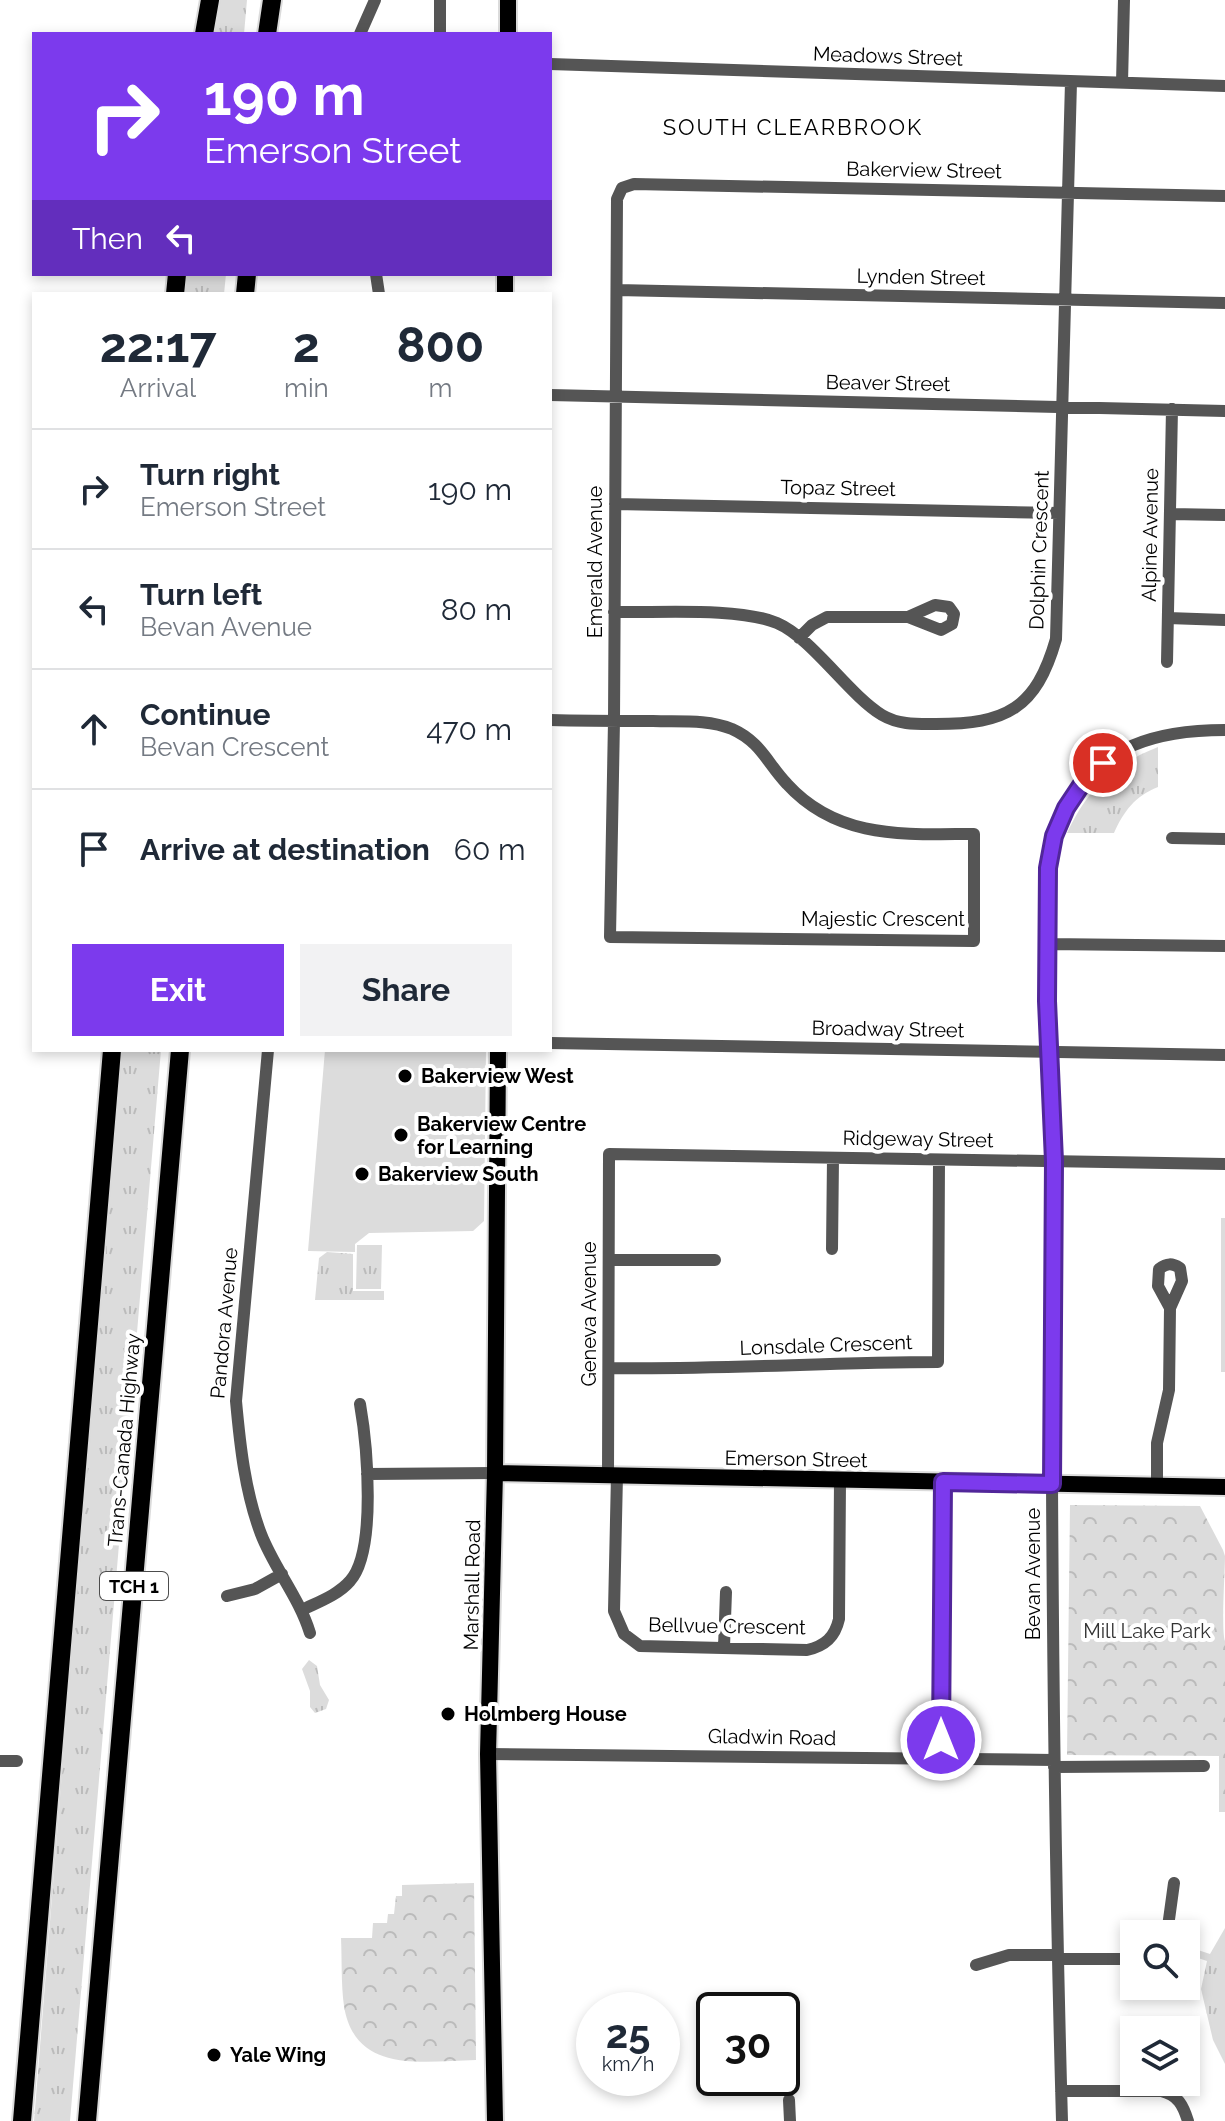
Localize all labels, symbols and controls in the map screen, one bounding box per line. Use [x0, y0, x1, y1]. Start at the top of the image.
street label: Meadows Street [813, 41, 964, 71]
text: 190 m [204, 62, 365, 128]
icon: right [72, 64, 176, 168]
district label: SOUTH CLEARBROOK [663, 114, 923, 140]
text: Emerson Street [204, 129, 461, 171]
street label: Bakerview Street [846, 157, 1002, 183]
icon: left [159, 216, 203, 260]
text: Then [72, 221, 143, 256]
street label: Lynden Street [856, 264, 986, 290]
text: 22:17 [100, 317, 216, 373]
text: 2 [293, 317, 320, 373]
text: 800 [396, 317, 484, 373]
street label: Beaver Street [825, 370, 951, 396]
text: Arrival [120, 373, 196, 403]
text: min [284, 373, 329, 403]
text: m [428, 373, 452, 403]
text: Turn right [140, 457, 280, 492]
icon: right [72, 467, 116, 511]
street label: Alpine Avenue [1137, 468, 1163, 602]
street label: Dolphin Crescent [1024, 470, 1054, 630]
text: 190 m [428, 472, 512, 507]
street label: Topaz Street [780, 475, 896, 501]
street label: Emerald Avenue [583, 485, 607, 638]
text: Emerson Street [140, 492, 326, 522]
text: Turn left [140, 577, 262, 612]
icon: left [72, 587, 116, 631]
text: 80 m [441, 592, 512, 627]
text: Bevan Avenue [140, 612, 312, 642]
text: Continue [140, 697, 271, 732]
icon: ahead [72, 707, 116, 751]
text: 470 m [426, 712, 512, 747]
pin [1069, 729, 1137, 797]
text: Bevan Crescent [140, 732, 329, 762]
icon: arrive [1081, 741, 1125, 785]
icon: arrive [72, 827, 116, 871]
text: Arrive at destination [140, 832, 430, 867]
text: 60 m [454, 832, 526, 867]
street label: Majestic Crescent [801, 907, 965, 931]
button: Exit [72, 944, 284, 1036]
button: Share [300, 944, 512, 1036]
street label: Broadway Street [811, 1016, 965, 1042]
place label: Bakerview West [421, 1064, 574, 1088]
marker: Bakerview West [396, 1067, 414, 1085]
place label: Bakerview Centre for Learning [417, 1112, 586, 1159]
marker: Bakerview Centre for Learning [392, 1126, 410, 1144]
street label: Ridgeway Street [842, 1126, 994, 1152]
place label: Bakerview South [378, 1162, 539, 1186]
marker: Bakerview South [353, 1165, 371, 1183]
street label: Geneva Avenue [577, 1241, 601, 1387]
street label: Pandora Avenue [205, 1246, 243, 1400]
street label: Lonsdale Crescent [739, 1330, 913, 1360]
street label: Trans-Canada Highway [103, 1332, 145, 1548]
street label: Emerson Street [724, 1446, 868, 1472]
street label: Bevan Avenue [1021, 1508, 1045, 1640]
street label: Marshall Road [459, 1519, 485, 1651]
road number: TCH 1 [100, 1572, 168, 1600]
street label: Bellvue Crescent [648, 1613, 806, 1639]
park label: Mill Lake Park [1083, 1619, 1211, 1643]
position arrow [899, 1698, 983, 1782]
place label: Holmberg House [464, 1702, 627, 1726]
marker: Holmberg House [439, 1705, 457, 1723]
street label: Gladwin Road [708, 1724, 836, 1750]
map controls [1120, 1920, 1200, 2096]
button: search [1120, 1920, 1200, 2000]
speed limit sign: 30 [696, 1992, 800, 2096]
text: 25 [606, 2010, 650, 2057]
button: layers [1120, 2016, 1200, 2096]
place label: Yale Wing [230, 2043, 326, 2067]
marker: Yale Wing [205, 2046, 223, 2064]
text: km/h [602, 2052, 654, 2076]

